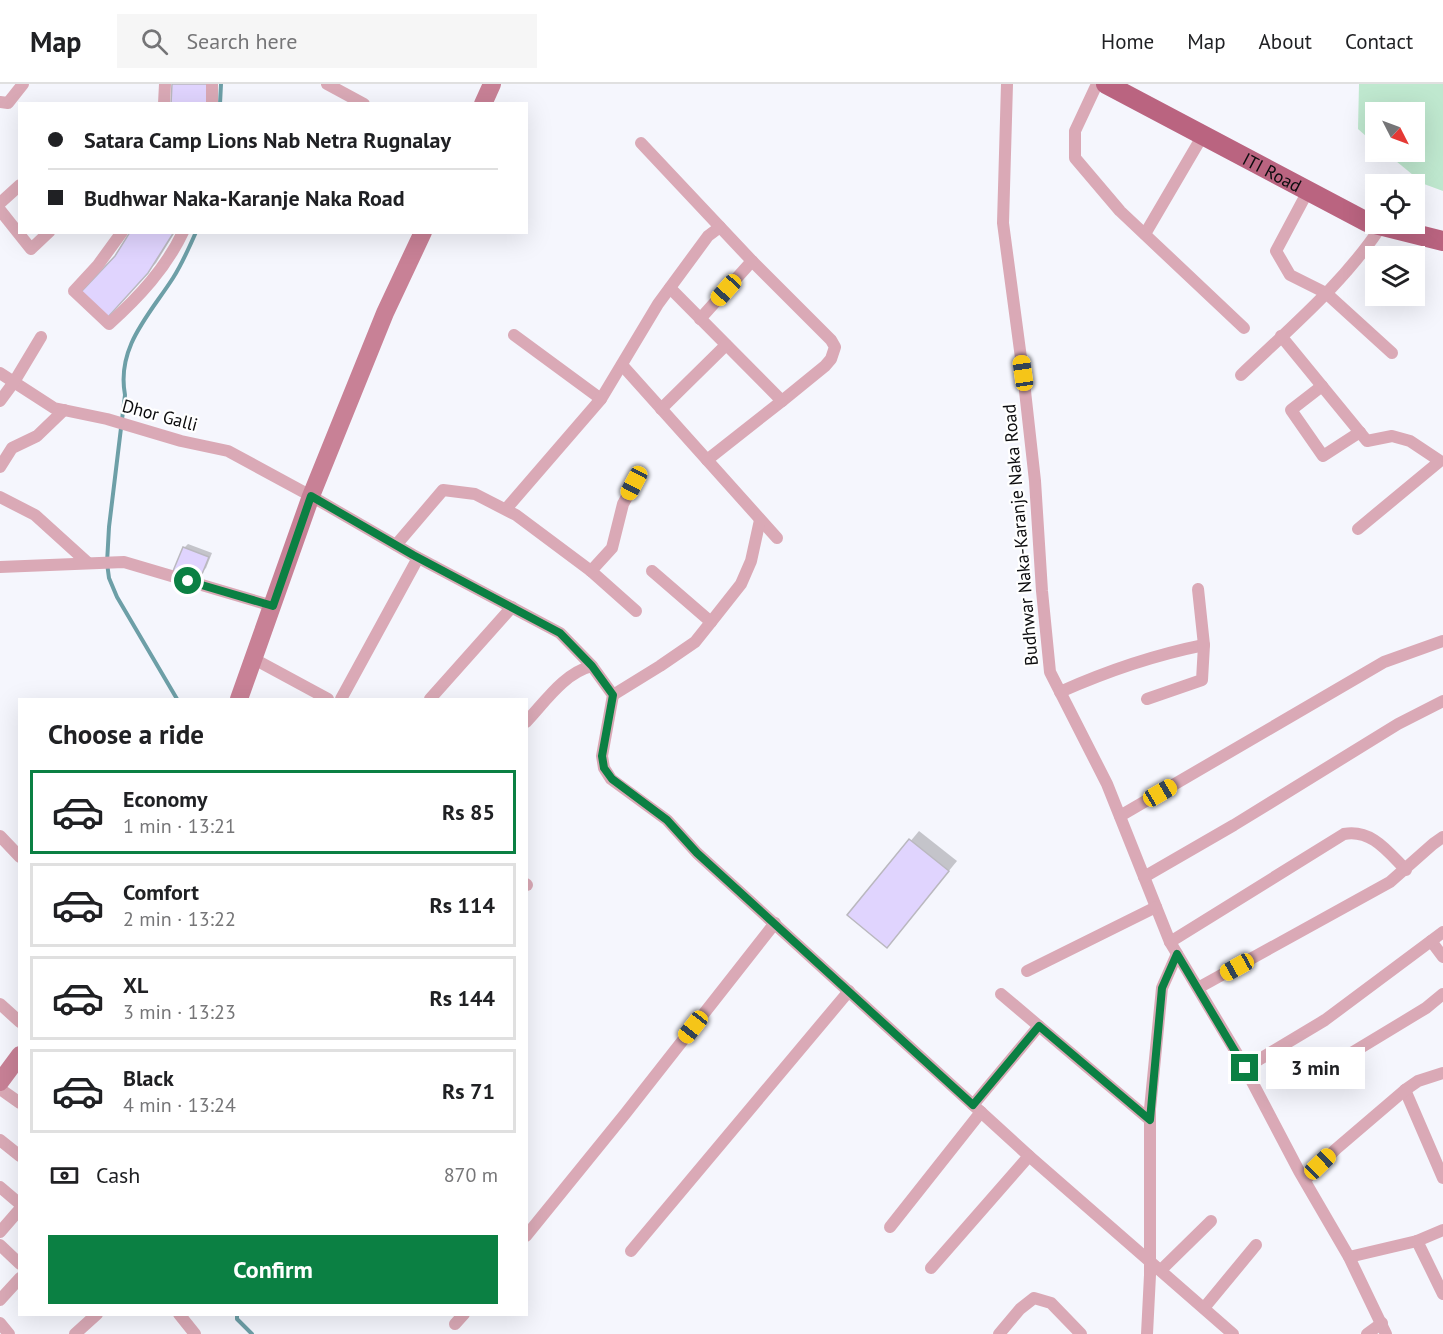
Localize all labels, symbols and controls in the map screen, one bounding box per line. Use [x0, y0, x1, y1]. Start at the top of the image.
search box [117, 14, 537, 68]
text: Map [30, 23, 81, 60]
icon: search [138, 25, 171, 58]
text: Search here [186, 27, 297, 55]
text: Home [1101, 28, 1154, 55]
text: Map [1187, 28, 1226, 55]
text: About [1259, 28, 1312, 55]
text: Contact [1345, 28, 1413, 55]
north arrow [1365, 102, 1425, 162]
map controls [1365, 102, 1425, 306]
text: Satara Camp Lions Nab Netra Rugnalay [84, 126, 451, 154]
street label: ITI Road [1239, 147, 1306, 197]
button: locate [1365, 174, 1425, 234]
text: Budhwar Naka-Karanje Naka Road [84, 184, 405, 212]
button: layers [1365, 246, 1425, 306]
car [707, 271, 745, 309]
car [1012, 354, 1034, 392]
street label: Dhor Galli [120, 394, 200, 436]
street label: Budhwar Naka-Karanje Naka Road [997, 403, 1043, 667]
car [618, 463, 650, 503]
route start [174, 567, 201, 594]
text: Choose a ride [48, 717, 204, 751]
car [1140, 776, 1180, 810]
icon: car [51, 785, 105, 839]
text: Economy [123, 785, 207, 813]
text: Rs 85 [442, 798, 495, 826]
text: 1 min · 13:21 [123, 813, 236, 839]
icon: car [51, 878, 105, 932]
text: Comfort [123, 878, 199, 906]
text: Rs 114 [429, 891, 495, 919]
text: 2 min · 13:22 [123, 906, 236, 932]
car [1217, 950, 1257, 984]
icon: car [51, 971, 105, 1025]
text: XL [123, 971, 148, 999]
text: Rs 144 [429, 984, 495, 1012]
text: 3 min · 13:23 [123, 999, 236, 1025]
car [675, 1007, 711, 1047]
callout: 3 min [1266, 1047, 1365, 1089]
route end [1231, 1054, 1258, 1081]
text: 3 min [1291, 1055, 1340, 1081]
icon: car [51, 1064, 105, 1118]
text: Black [123, 1064, 174, 1092]
text: Rs 71 [442, 1077, 495, 1105]
text: 4 min · 13:24 [123, 1092, 236, 1118]
car [1301, 1145, 1339, 1183]
icon: cash [48, 1159, 81, 1192]
text: Cash [96, 1161, 140, 1189]
text: 870 m [444, 1162, 498, 1188]
button: Confirm [48, 1235, 498, 1304]

